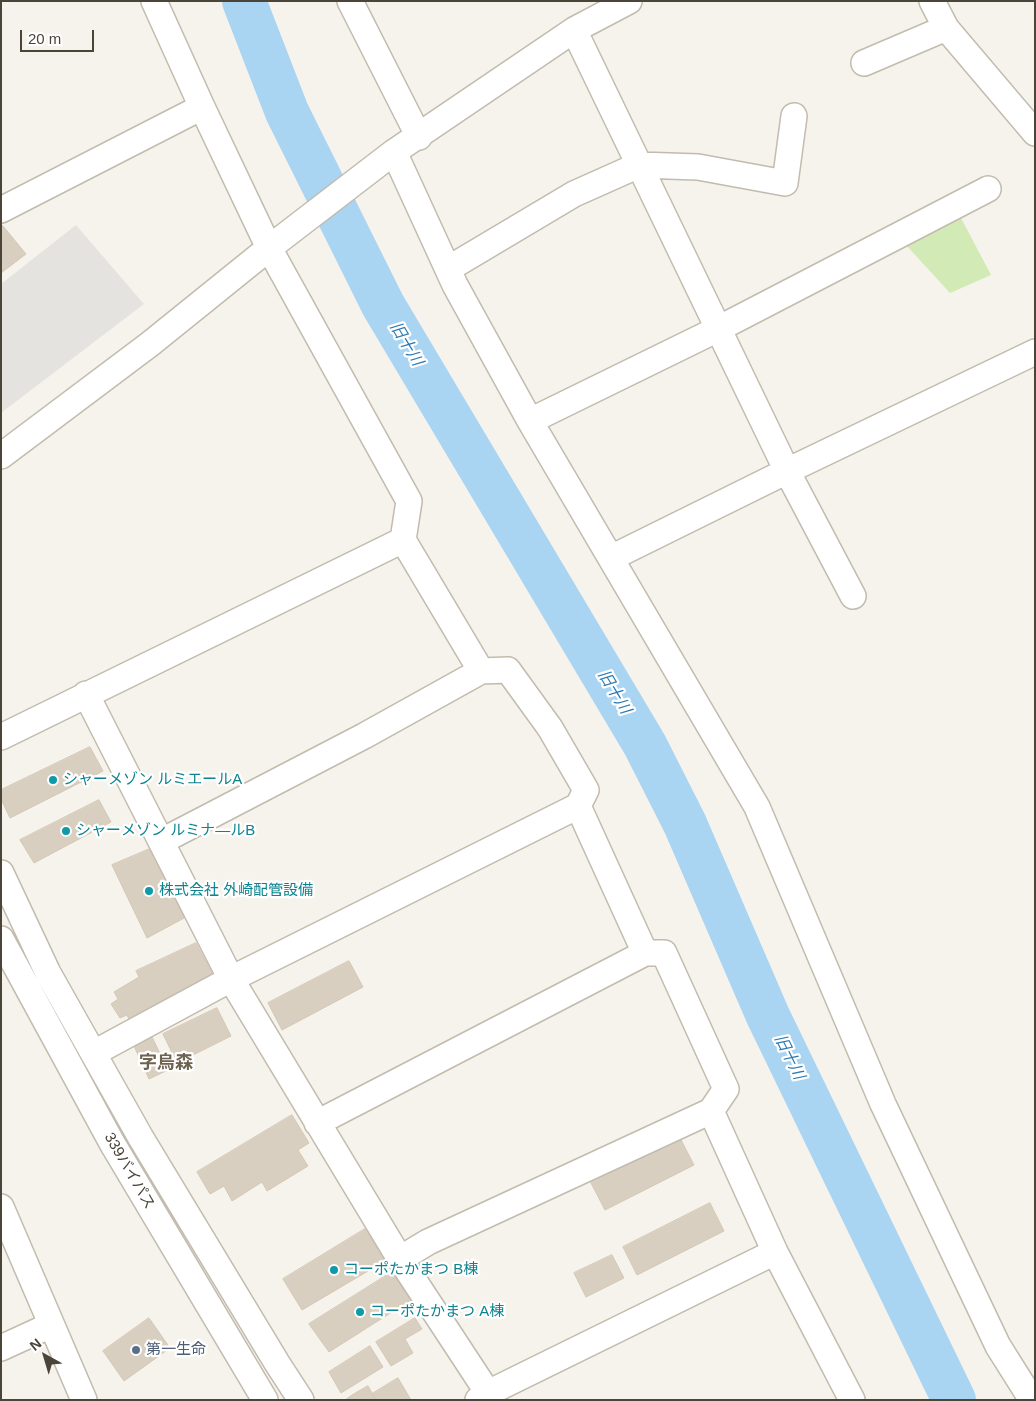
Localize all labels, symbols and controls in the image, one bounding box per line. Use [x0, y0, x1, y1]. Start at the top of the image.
scale bar [22, 20, 96, 52]
text: 20 m [28, 30, 61, 47]
water label: 旧十川 [385, 318, 427, 370]
water label: 旧十川 [593, 666, 635, 718]
place label: シャーメゾン ルミエールA [63, 771, 242, 789]
marker: シャーメゾン ルミエールA [47, 774, 59, 786]
place label: シャーメゾン ルミナ―ルB [76, 822, 255, 840]
marker: シャーメゾン ルミナ―ルB [60, 825, 72, 837]
place label: 株式会社 外崎配管設備 [159, 882, 313, 900]
marker: 株式会社 外崎配管設備 [143, 885, 155, 897]
water label: 旧十川 [770, 1031, 808, 1083]
district label: 字烏森 [139, 1052, 193, 1074]
street label: 339バイパス [100, 1130, 158, 1212]
place label: コーポたかまつ B棟 [344, 1261, 478, 1279]
marker: コーポたかまつ B棟 [328, 1264, 340, 1276]
place label: コーポたかまつ A棟 [370, 1303, 504, 1321]
marker: コーポたかまつ A棟 [354, 1306, 366, 1318]
north arrow [20, 1331, 70, 1381]
text: N [27, 1335, 45, 1354]
place label: 第一生命 [146, 1341, 206, 1359]
marker: 第一生命 [130, 1344, 142, 1356]

